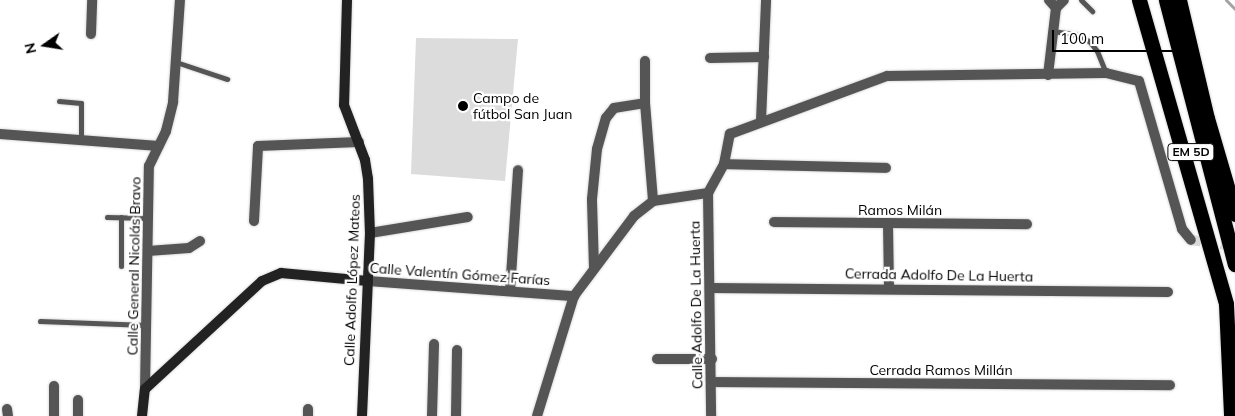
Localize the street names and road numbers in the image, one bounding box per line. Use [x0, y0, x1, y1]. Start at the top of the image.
road number: EM 5D [1167, 142, 1215, 162]
street label: Calle General Nicolás Bravo [124, 176, 144, 356]
street label: Calle Adolfo López Mateos [341, 194, 363, 366]
street label: Ramos Milán [858, 202, 942, 218]
street label: Calle Adolfo De La Huerta [686, 221, 706, 389]
street label: Calle Valentín Gómez Farías [369, 259, 551, 289]
street label: Cerrada Adolfo De La Huerta [845, 265, 1033, 285]
street label: Cerrada Ramos Millán [869, 362, 1013, 378]

